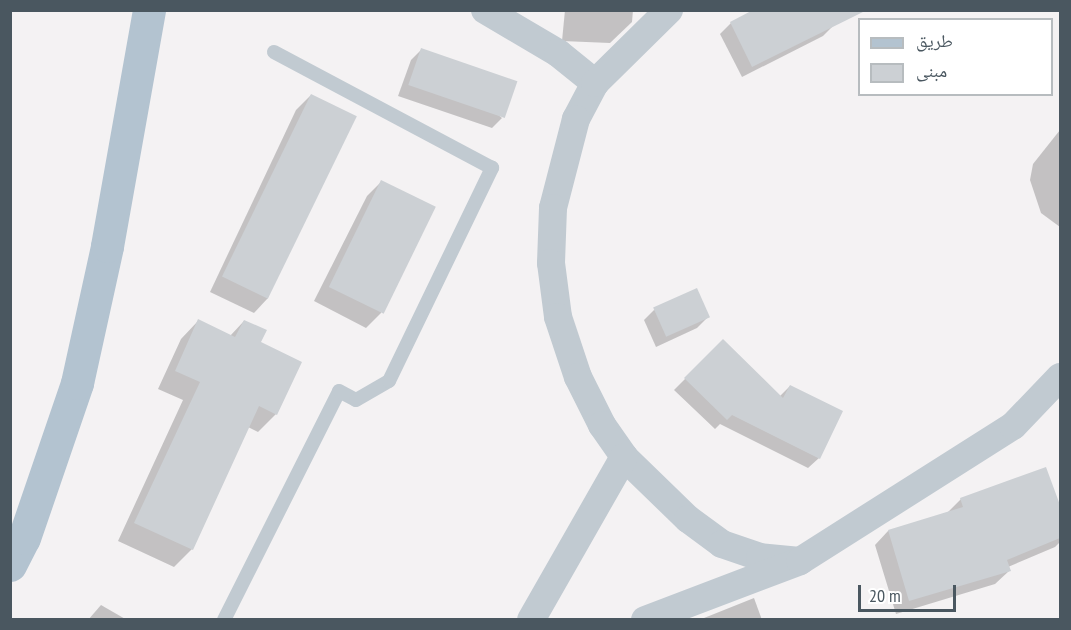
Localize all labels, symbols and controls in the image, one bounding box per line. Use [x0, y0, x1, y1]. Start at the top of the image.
legend [858, 18, 1053, 96]
text: طريق [916, 29, 953, 52]
text: مبنى [916, 59, 947, 82]
scale bar [861, 573, 958, 611]
text: 20 m [869, 584, 901, 607]

